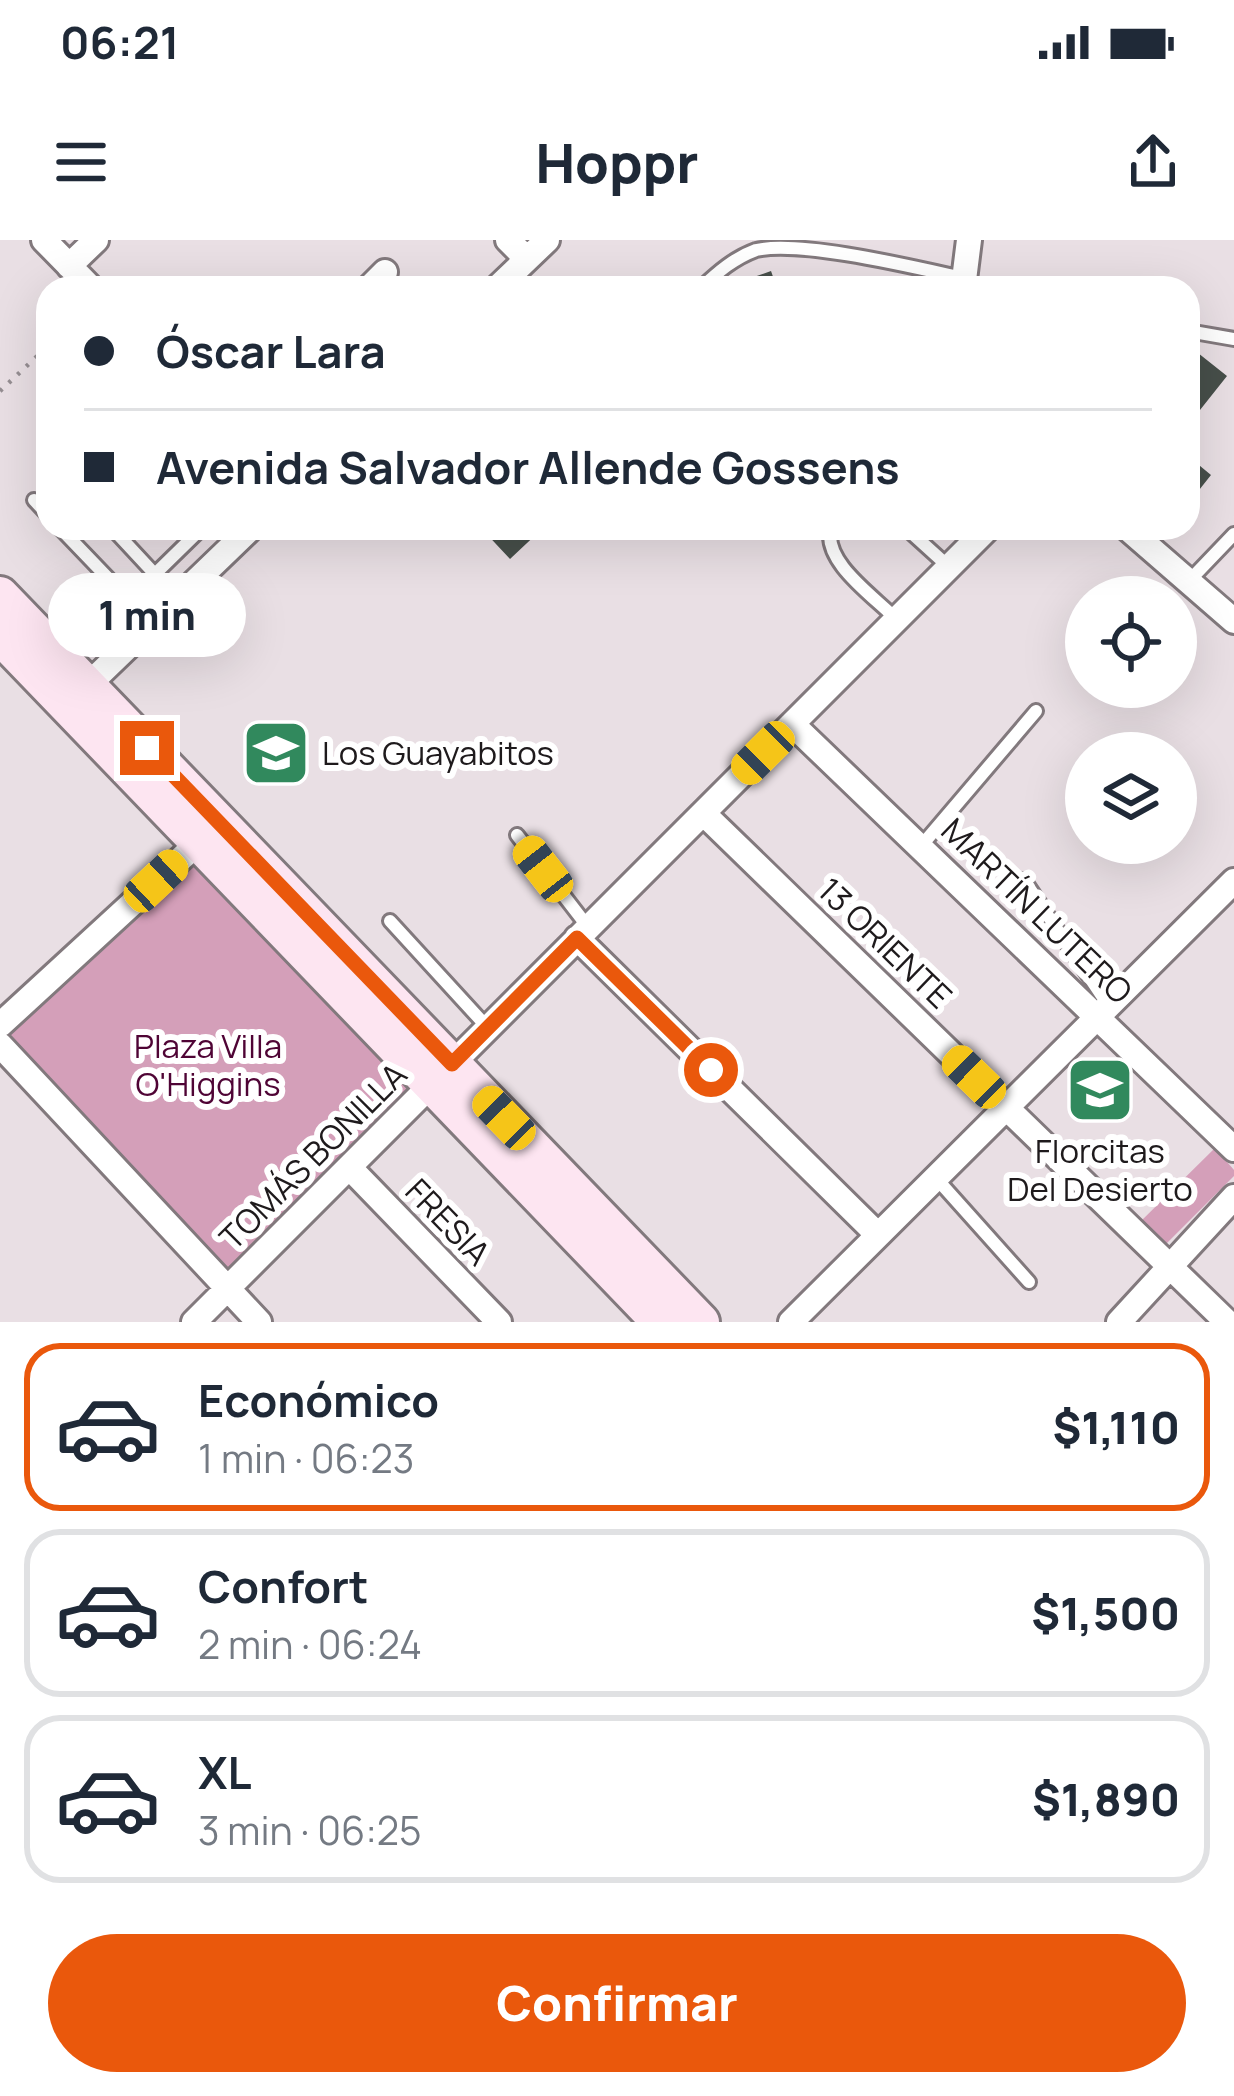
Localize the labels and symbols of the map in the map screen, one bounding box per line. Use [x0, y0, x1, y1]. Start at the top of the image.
callout: 1 min [48, 574, 246, 658]
car [725, 715, 801, 791]
school or university icon: Los Guayabitos [241, 718, 311, 788]
route end [120, 721, 174, 775]
place label: Los Guayabitos [322, 730, 554, 775]
street label: MARTÍN LUTERO [932, 808, 1143, 1013]
car [507, 830, 579, 908]
car [117, 843, 195, 919]
street label: 13 ORIENTE [809, 867, 962, 1018]
park label: Plaza Villa O'Higgins [134, 1023, 282, 1106]
car [936, 1039, 1012, 1115]
route start [684, 1043, 738, 1097]
street label: TOMÁS BONILLA [209, 1052, 416, 1259]
school or university icon: Florcitas Del Desierto [1065, 1055, 1135, 1125]
car [466, 1080, 542, 1156]
place label: Florcitas Del Desierto [1007, 1128, 1193, 1211]
street label: FRESIA [396, 1169, 501, 1275]

